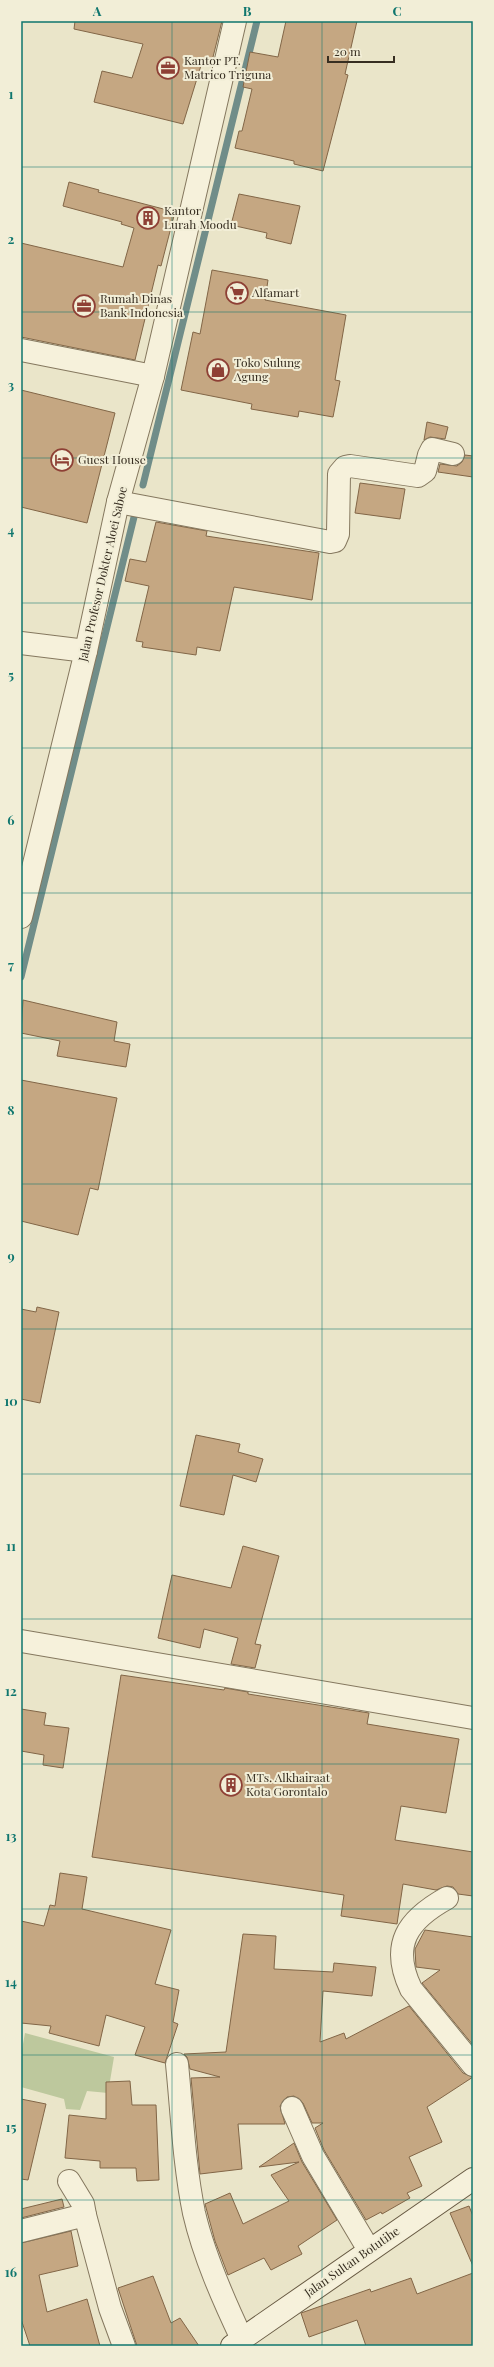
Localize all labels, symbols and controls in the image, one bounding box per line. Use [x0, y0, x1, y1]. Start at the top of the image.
text: A [92, 2, 102, 19]
text: B [243, 2, 252, 19]
text: C [392, 2, 402, 19]
scale bar [328, 38, 394, 64]
text: 20 m [334, 43, 361, 59]
place label: Kantor PT. Matrico Triguna [184, 52, 271, 82]
office icon: Kantor PT. Matrico Triguna [155, 55, 181, 81]
text: 1 [9, 85, 14, 102]
place label: Kantor Lurah Moodu [164, 202, 237, 232]
building icon: Kantor Lurah Moodu [135, 205, 161, 231]
text: 2 [8, 230, 15, 247]
supermarket icon: Alfamart [224, 280, 250, 306]
place label: Alfamart [251, 284, 300, 300]
place label: Rumah Dinas Bank Indonesia [100, 290, 183, 320]
office icon: Rumah Dinas Bank Indonesia [71, 293, 97, 319]
place label: Toko Sulung Agung [233, 354, 301, 384]
shop icon: Toko Sulung Agung [205, 357, 231, 383]
text: 3 [8, 376, 14, 393]
hotel icon: Guest House [49, 447, 75, 473]
place label: Guest House [78, 451, 146, 467]
street label: Jalan Profesor Dokter Aloei Saboe [74, 485, 130, 664]
text: 4 [8, 521, 15, 538]
text: 5 [8, 666, 14, 683]
text: 6 [7, 811, 15, 828]
text: 7 [8, 956, 14, 973]
text: 8 [7, 1101, 15, 1118]
text: 9 [7, 1247, 15, 1264]
text: 10 [4, 1392, 18, 1409]
text: 11 [6, 1537, 16, 1554]
text: 12 [5, 1682, 17, 1699]
place label: MTs. Alkhairaat Kota Gorontalo [246, 1769, 331, 1799]
building icon: MTs. Alkhairaat Kota Gorontalo [218, 1772, 244, 1798]
text: 13 [5, 1827, 17, 1844]
text: 14 [5, 1973, 17, 1990]
text: 15 [6, 2118, 16, 2135]
street label: Jalan Sultan Botutihe [300, 2222, 402, 2301]
text: 16 [5, 2263, 17, 2280]

